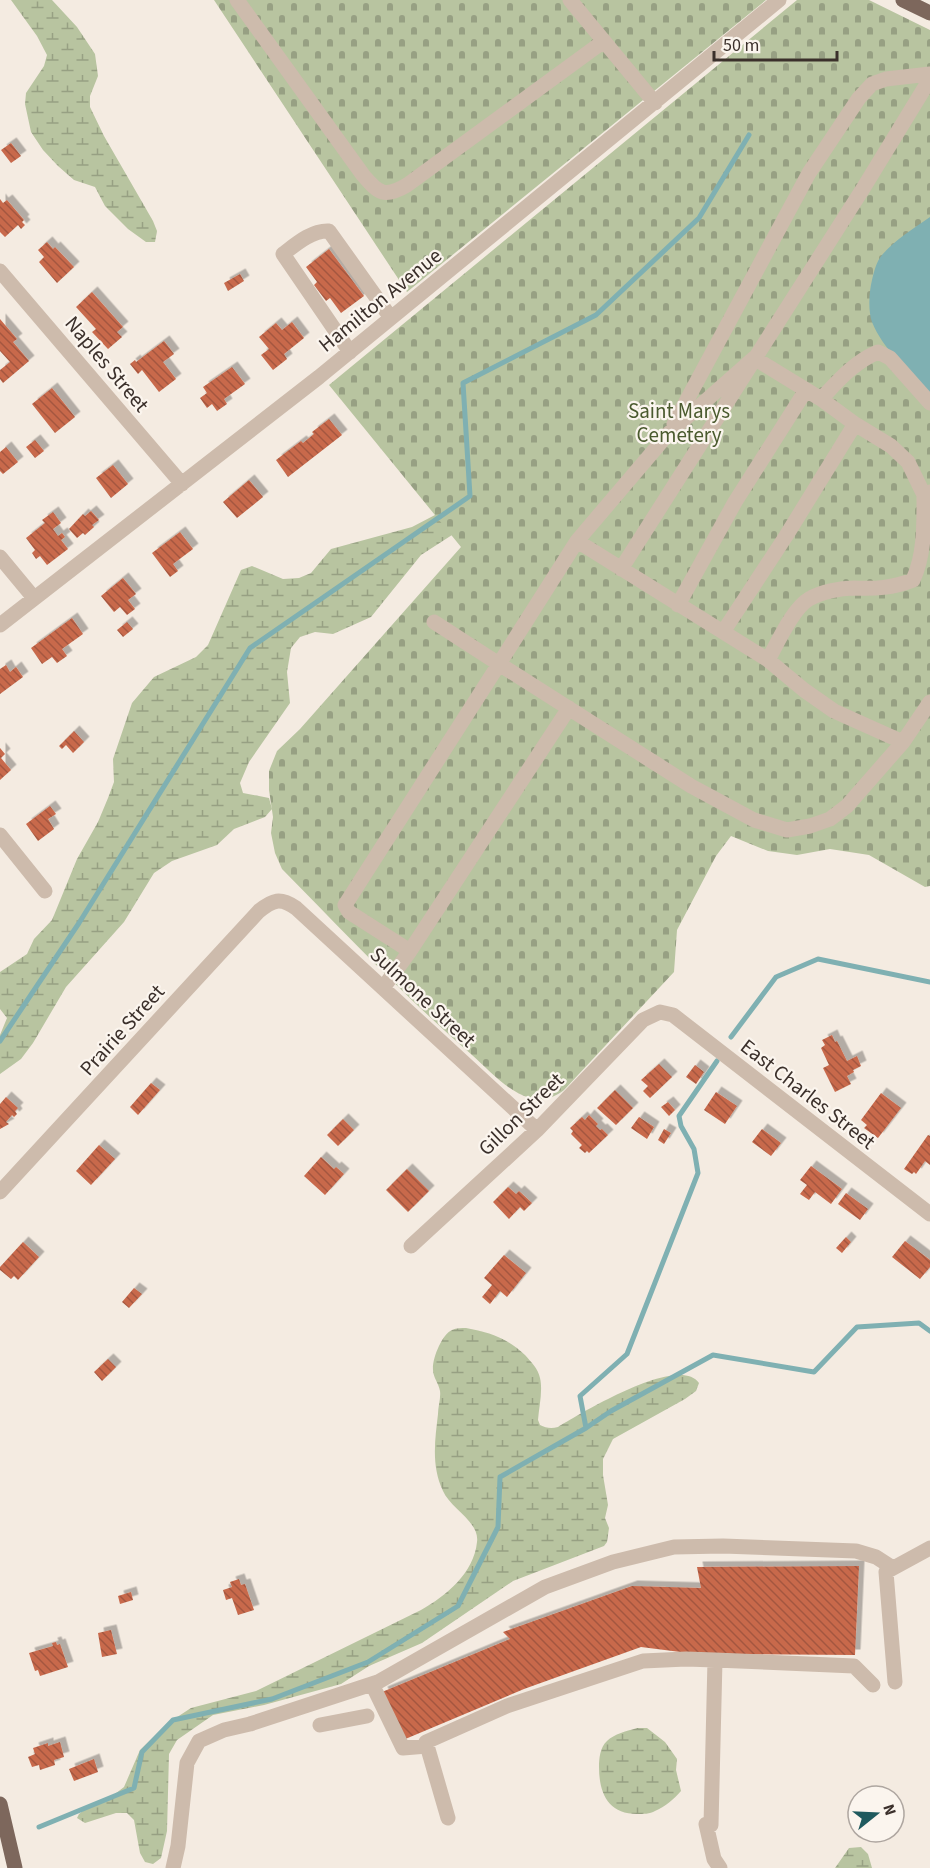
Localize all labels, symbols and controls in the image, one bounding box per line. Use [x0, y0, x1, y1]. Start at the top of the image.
scale bar [714, 24, 837, 62]
text: 50 m [723, 33, 759, 58]
street label: Hamilton Avenue [312, 241, 448, 359]
street label: Naples Street [58, 309, 156, 419]
park label: Saint Marys Cemetery [628, 396, 730, 450]
street label: Sulmone Street [363, 940, 483, 1054]
street label: Prairie Street [73, 978, 171, 1082]
street label: East Charles Street [734, 1032, 882, 1156]
street label: Gillon Street [472, 1066, 570, 1162]
north arrow [846, 1784, 906, 1844]
text: N [877, 1801, 901, 1818]

